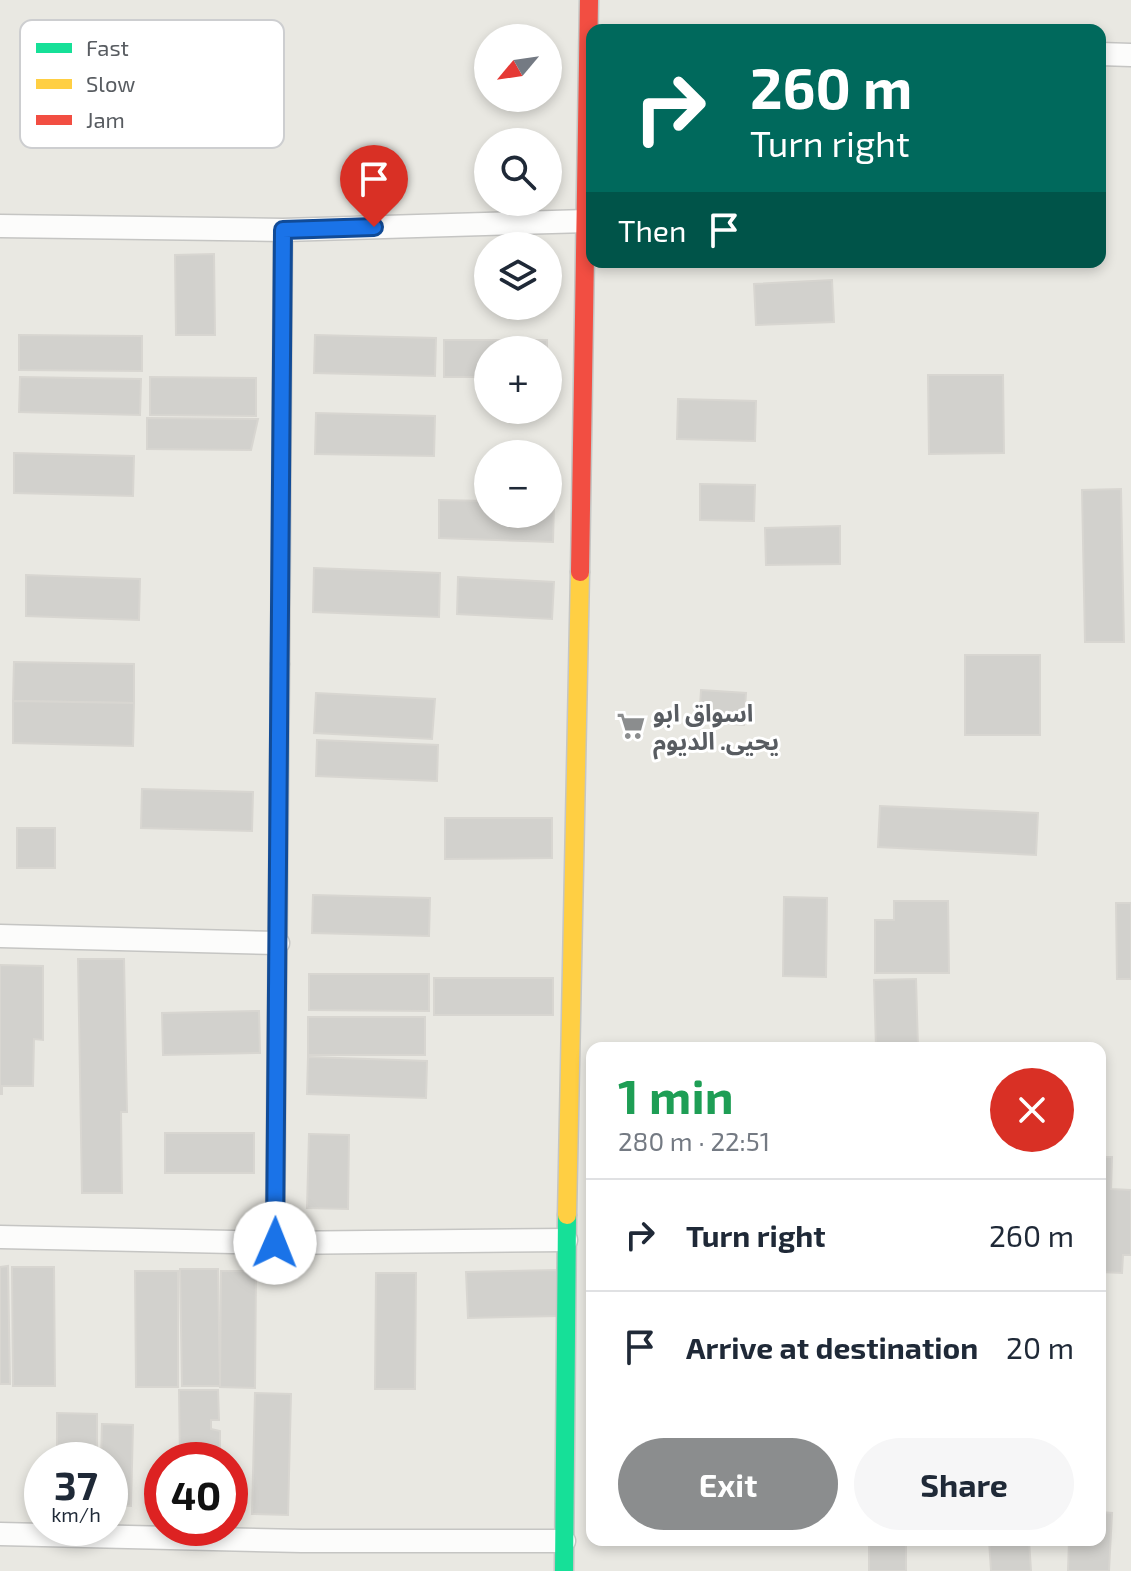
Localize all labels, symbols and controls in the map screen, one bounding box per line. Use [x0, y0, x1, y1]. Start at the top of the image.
legend [20, 20, 284, 148]
north arrow [474, 24, 562, 112]
map controls [474, 24, 562, 528]
text: Fast [86, 34, 129, 60]
text: 260 m [750, 53, 912, 120]
icon: right [618, 56, 722, 160]
text: Slow [86, 70, 135, 96]
text: Jam [86, 106, 125, 132]
text: Turn right [750, 121, 910, 164]
button: search [474, 128, 562, 216]
pin [340, 145, 408, 227]
icon: arrive [352, 157, 396, 201]
icon: arrive [702, 208, 746, 252]
text: Then [618, 212, 686, 248]
button: layers [474, 232, 562, 320]
button: + [474, 336, 562, 424]
button: − [474, 440, 562, 528]
place label: اسواق ابو يحيى. الديوم [653, 698, 779, 760]
supermarket icon: اسواق ابو يحيى. الديوم [616, 711, 646, 741]
text: 1 min [618, 1066, 734, 1124]
button: close [990, 1068, 1074, 1152]
text: 280 m · 22:51 [618, 1125, 770, 1156]
position arrow [233, 1201, 317, 1285]
icon: right [618, 1213, 662, 1257]
text: Turn right [686, 1217, 826, 1253]
text: 260 m [989, 1217, 1074, 1253]
icon: arrive [618, 1325, 662, 1369]
text: Arrive at destination [686, 1329, 978, 1365]
text: 20 m [1006, 1329, 1074, 1365]
button: Exit [618, 1438, 838, 1530]
button: Share [854, 1438, 1074, 1530]
speed limit sign: 40 [144, 1442, 248, 1546]
text: 37 [54, 1460, 98, 1508]
text: km/h [51, 1502, 101, 1526]

